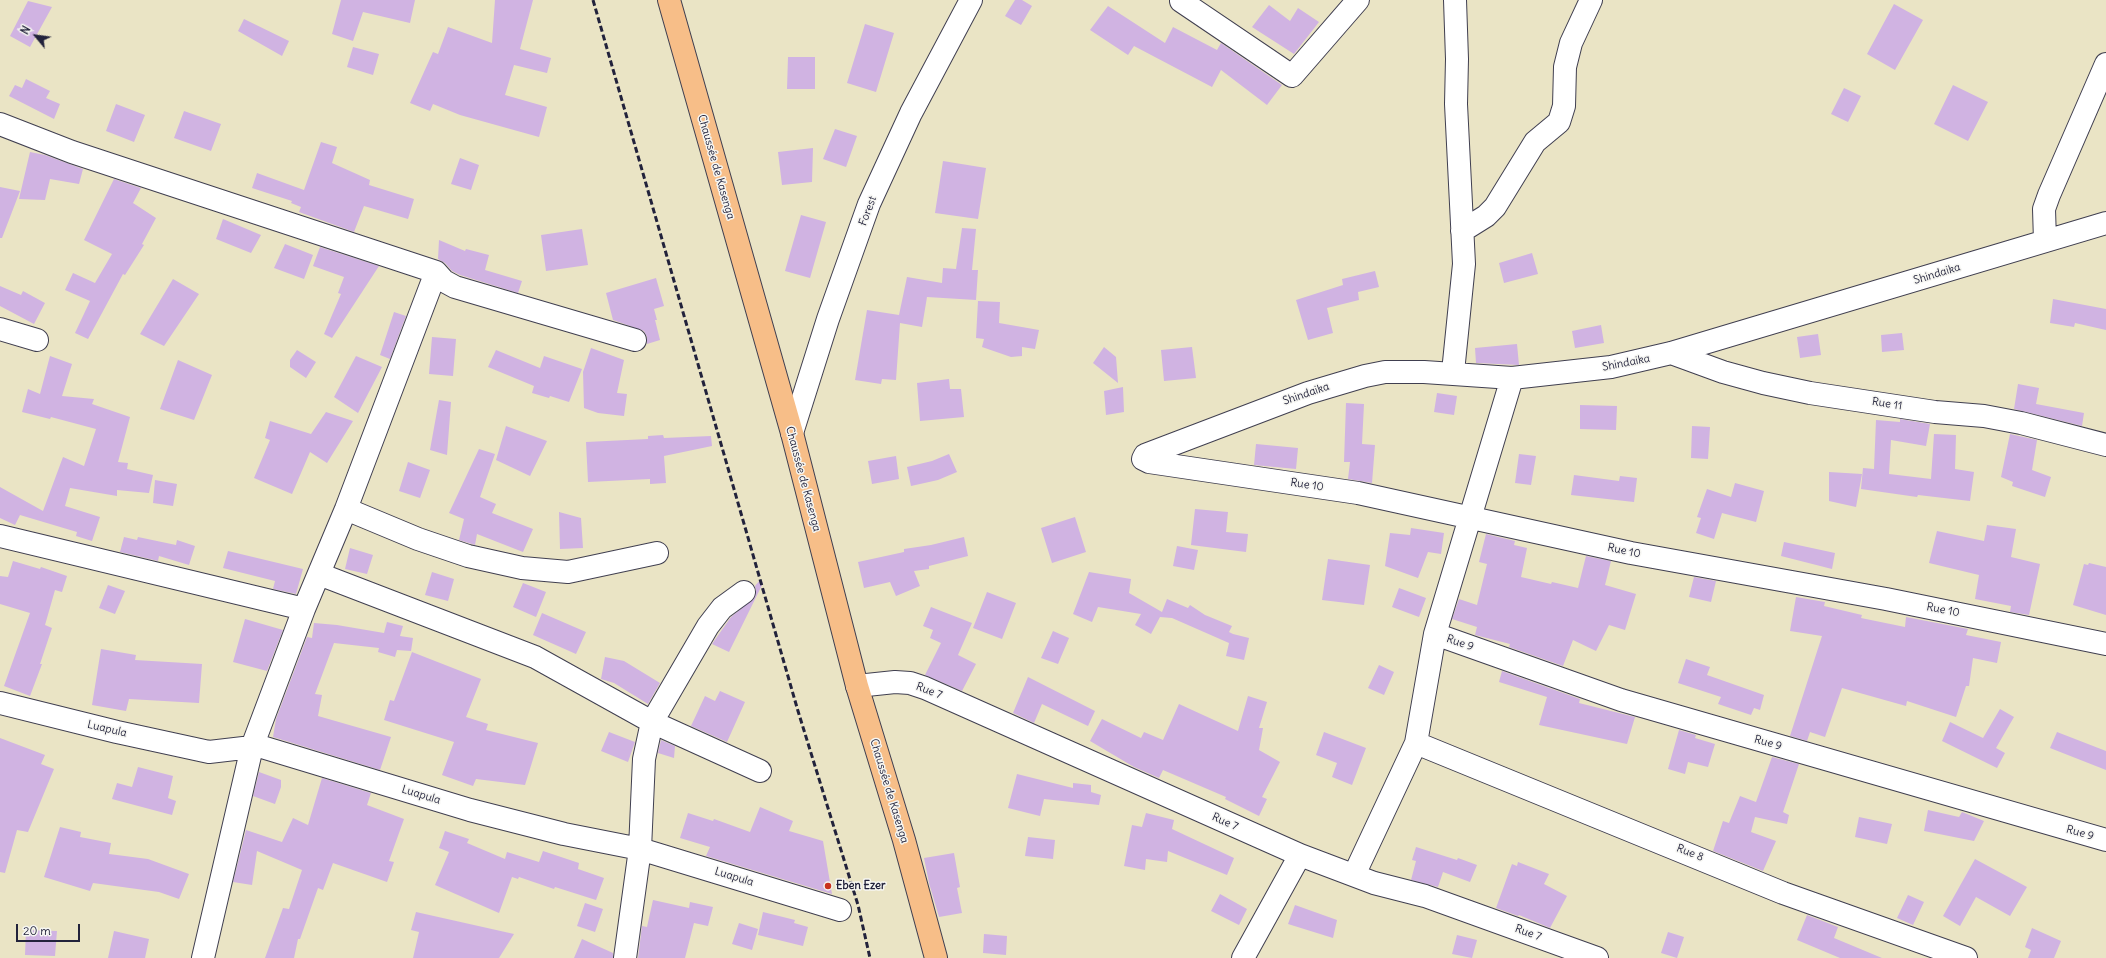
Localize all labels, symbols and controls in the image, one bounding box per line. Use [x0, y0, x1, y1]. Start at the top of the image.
north arrow [16, 16, 56, 56]
text: N [18, 23, 33, 37]
street label: Chaussée de Kasenga [695, 113, 737, 221]
street label: Forest [856, 194, 880, 228]
street label: Shindaika [1912, 261, 1962, 287]
street label: Shindaika [1601, 352, 1651, 374]
street label: Shindaika [1281, 380, 1331, 408]
street label: Rue 11 [1871, 395, 1903, 413]
street label: Chaussée de Kasenga [783, 425, 823, 533]
street label: Rue 10 [1290, 476, 1324, 494]
street label: Rue 10 [1606, 541, 1642, 561]
street label: Rue 10 [1925, 600, 1961, 620]
street label: Rue 9 [1445, 632, 1475, 654]
street label: Rue 7 [914, 680, 944, 702]
street label: Luapula [86, 718, 128, 740]
street label: Rue 9 [1753, 733, 1783, 753]
street label: Chaussée de Kasenga [867, 737, 911, 845]
street label: Luapula [400, 783, 442, 807]
street label: Rue 7 [1210, 810, 1240, 834]
street label: Rue 9 [2065, 823, 2095, 843]
street label: Rue 8 [1674, 842, 1706, 864]
street label: Luapula [713, 865, 755, 889]
place label: Eben Ezer [836, 879, 885, 893]
marker: Eben Ezer [823, 881, 833, 891]
scale bar [18, 916, 82, 942]
street label: Rue 7 [1513, 922, 1543, 944]
text: 20 m [23, 923, 51, 938]

